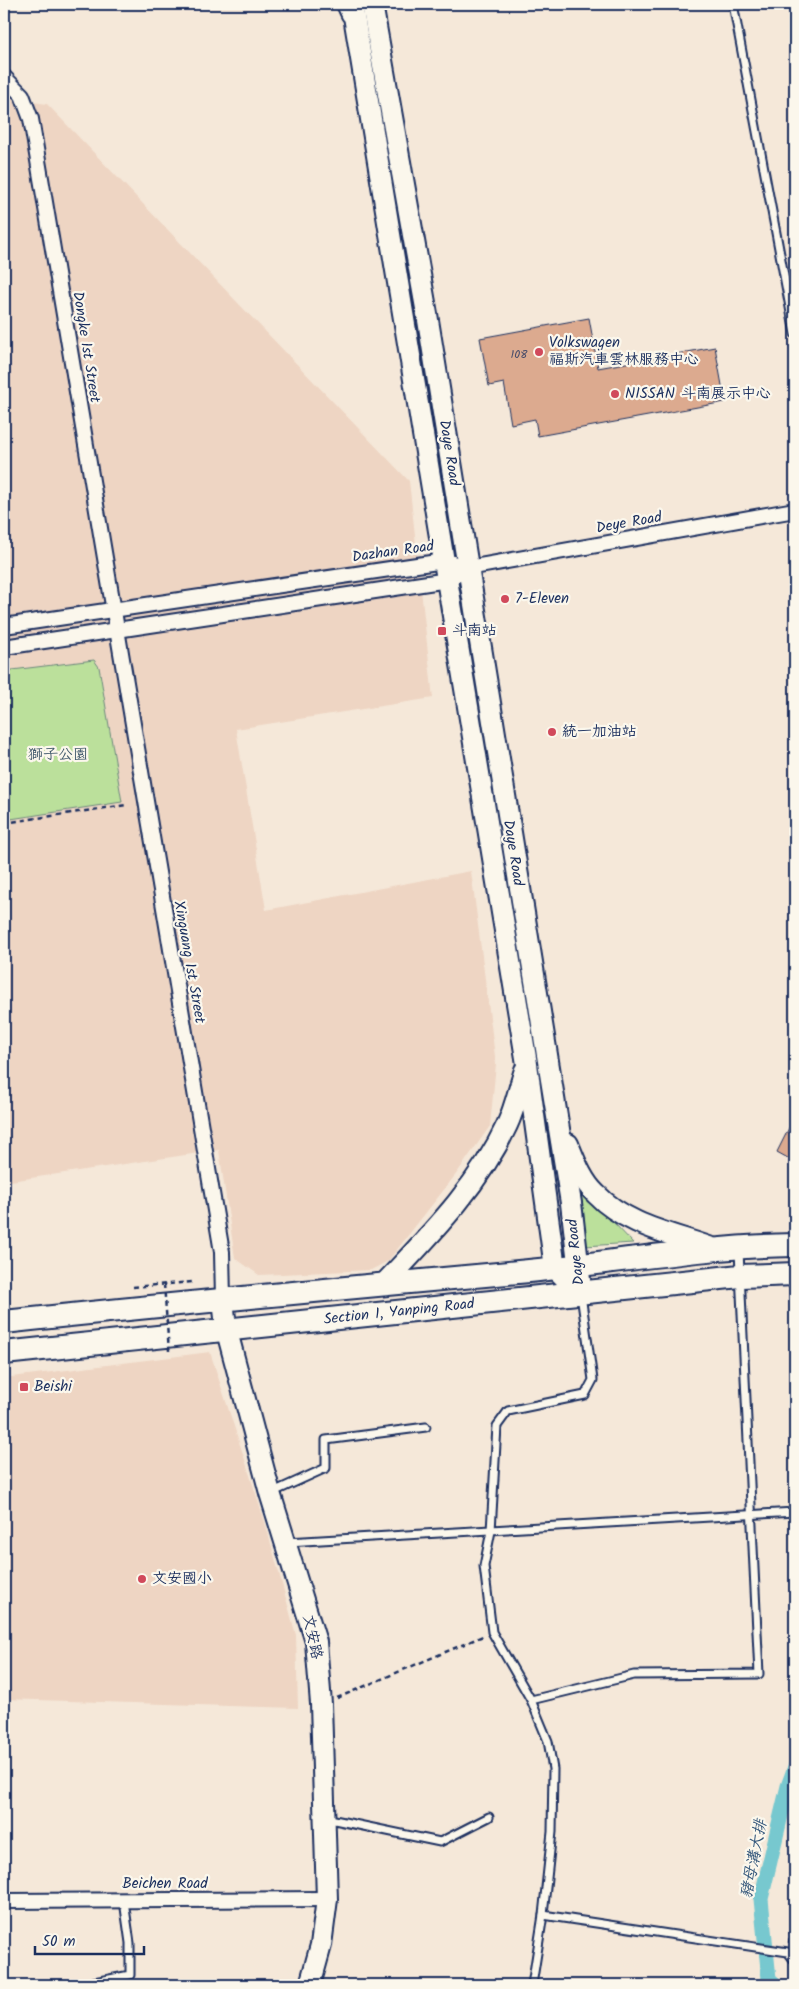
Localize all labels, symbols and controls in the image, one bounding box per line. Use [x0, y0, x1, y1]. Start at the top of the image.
street label: Dongke 1st Street [65, 290, 107, 405]
place label: Volkswagen 福斯汽車雲林服務中心 [549, 331, 699, 372]
house number: 108 [511, 345, 528, 364]
marker: Volkswagen 福斯汽車雲林服務中心 [533, 346, 545, 358]
place label: NISSAN 斗南展示中心 [625, 382, 771, 406]
marker: NISSAN 斗南展示中心 [609, 388, 621, 400]
street label: Daye Road [432, 418, 466, 488]
street label: Deye Road [594, 505, 664, 541]
street label: Dazhan Road [350, 534, 436, 570]
place label: 7-Eleven [515, 587, 569, 611]
marker: 7-Eleven [499, 593, 511, 605]
place label: 斗南站 [452, 619, 497, 643]
marker: 斗南站 [436, 625, 448, 637]
place label: 統一加油站 [562, 720, 637, 744]
marker: 統一加油站 [546, 726, 558, 738]
park label: 獅子公園 [28, 743, 88, 767]
street label: Daye Road [496, 818, 530, 888]
street label: Xinguang 1st Street [166, 899, 212, 1026]
street label: Daye Road [561, 1217, 591, 1286]
street label: Section 1, Yanping Road [322, 1292, 476, 1332]
place label: Beishi [34, 1375, 73, 1399]
marker: Beishi [18, 1381, 30, 1393]
place label: 文安國小 [152, 1567, 212, 1591]
marker: 文安國小 [136, 1573, 148, 1585]
street label: 文安路 [296, 1612, 328, 1662]
water label: 豬母溝大排 [734, 1815, 774, 1901]
street label: Beichen Road [122, 1872, 208, 1896]
scale bar [35, 1924, 144, 1956]
text: 50 m [42, 1930, 76, 1954]

